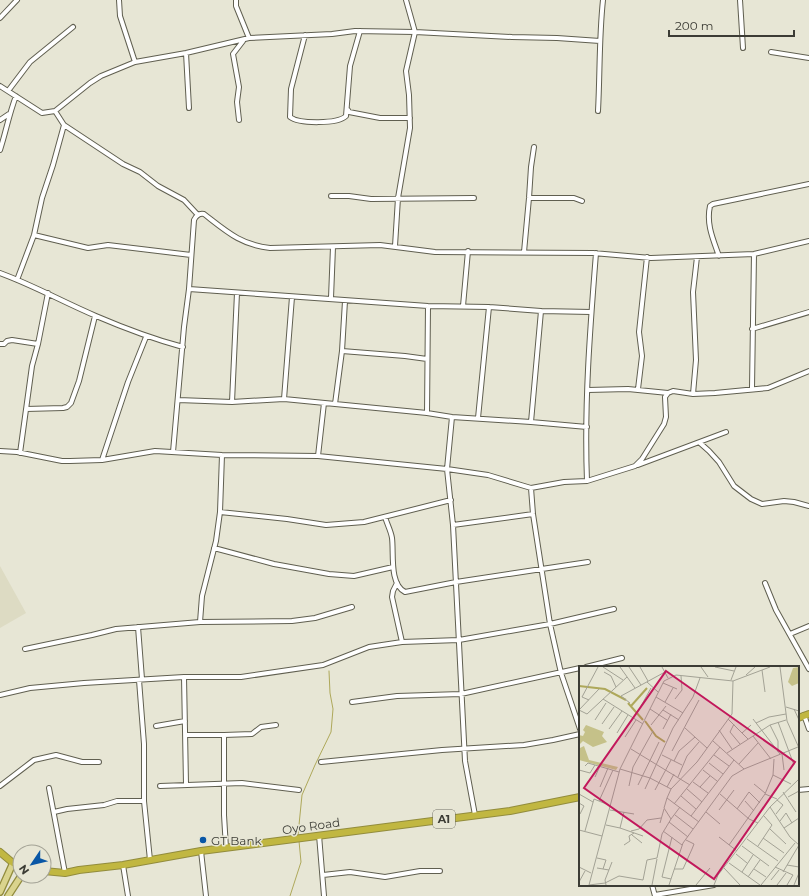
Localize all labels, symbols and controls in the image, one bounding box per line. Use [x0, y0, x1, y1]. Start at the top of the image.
scale bar [669, 12, 794, 38]
text: 200 m [675, 18, 714, 33]
inset map [579, 666, 799, 886]
road number: A1 [433, 810, 455, 828]
street label: Oyo Road [281, 815, 341, 837]
place label: GT Bank [211, 833, 263, 848]
marker: GT Bank [198, 835, 208, 845]
north arrow [12, 844, 52, 884]
text: N [16, 862, 32, 877]

